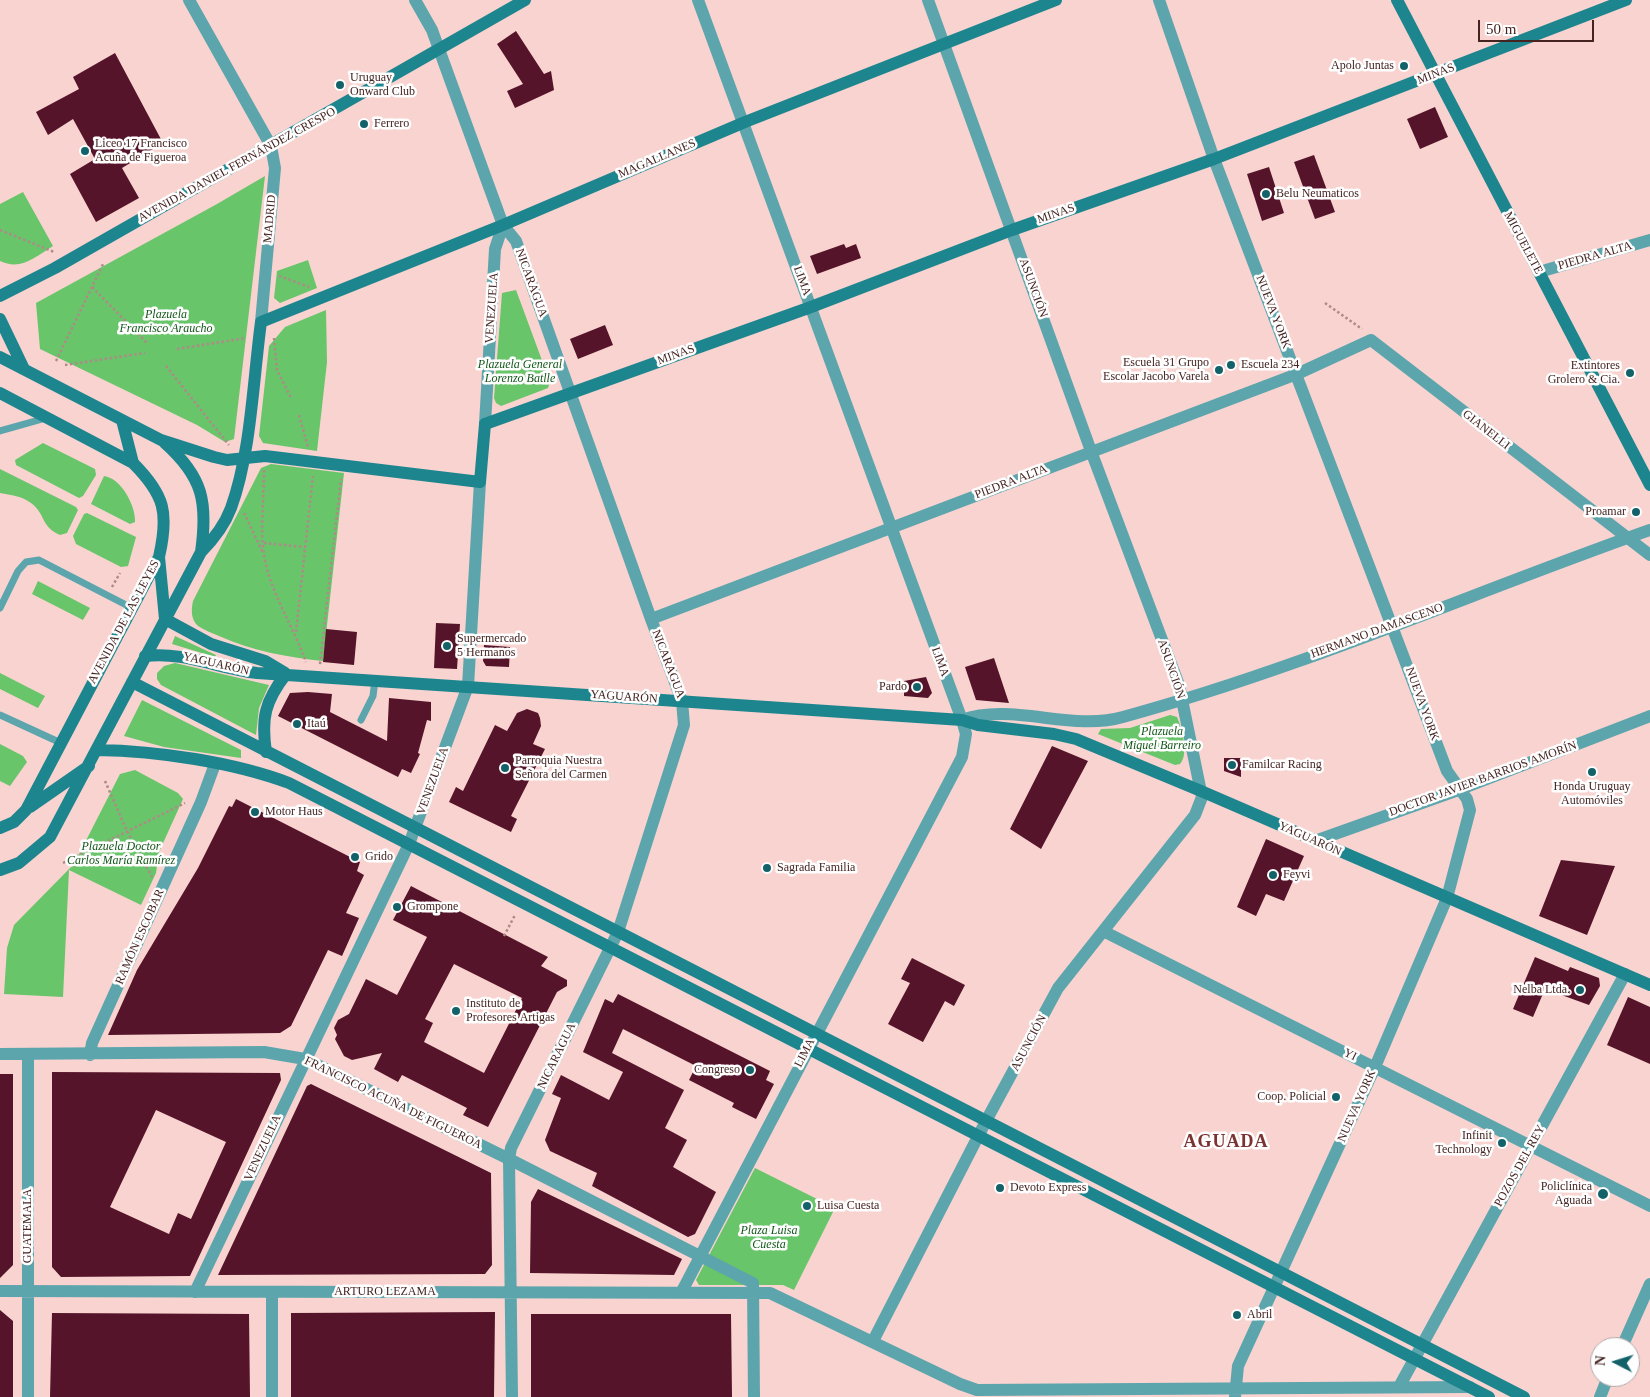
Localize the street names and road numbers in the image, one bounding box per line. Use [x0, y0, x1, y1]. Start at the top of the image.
street label: MINAS [1415, 60, 1457, 88]
street label: AVENIDA DANIEL FERNÁNDEZ CRESPO [136, 105, 338, 225]
street label: MAGALLANES [616, 136, 698, 182]
street label: MADRID [261, 194, 279, 244]
street label: MINAS [1035, 201, 1077, 227]
street label: MIGUELETE [1501, 209, 1545, 277]
street label: PIEDRA ALTA [1556, 239, 1634, 273]
street label: NICARAGUA [512, 247, 550, 319]
street label: ASUNCIÓN [1016, 256, 1050, 320]
street label: LIMA [790, 264, 814, 298]
street label: VENEZUELA [482, 272, 502, 344]
street label: NUEVA YORK [1252, 273, 1294, 351]
street label: MINAS [655, 342, 697, 368]
street label: GIANELLI [1460, 407, 1512, 453]
street label: PIEDRA ALTA [973, 462, 1049, 502]
street label: AVENIDA DE LAS LEYES [85, 558, 163, 686]
street label: HERMANO DAMASCENO [1309, 600, 1445, 662]
street label: NICARAGUA [648, 628, 688, 700]
street label: ASUNCIÓN [1154, 637, 1188, 701]
street label: LIMA [928, 645, 952, 679]
street label: YAGUARÓN [182, 649, 250, 679]
street label: NUEVA YORK [1402, 665, 1442, 743]
street label: YAGUARÓN [590, 687, 658, 707]
street label: DOCTOR JAVIER BARRIOS AMORÍN [1387, 738, 1579, 820]
street label: VENEZUELA [414, 745, 452, 817]
street label: YAGUARÓN [1276, 819, 1344, 859]
street label: RAMÓN ESCOBAR [112, 887, 168, 987]
street label: ASUNCIÓN [1008, 1012, 1050, 1074]
street label: NICARAGUA [535, 1020, 579, 1092]
street label: LIMA [792, 1036, 818, 1070]
street label: YI [1341, 1046, 1359, 1064]
street label: FRANCISCO ACUÑA DE FIGUEROA [302, 1054, 484, 1152]
street label: NUEVA YORK [1335, 1068, 1379, 1144]
street label: VENEZUELA [241, 1113, 285, 1183]
street label: POZOS DEL REY [1492, 1123, 1548, 1209]
street label: GUATEMALA [21, 1189, 35, 1263]
street label: ARTURO LEZAMA [334, 1285, 436, 1299]

